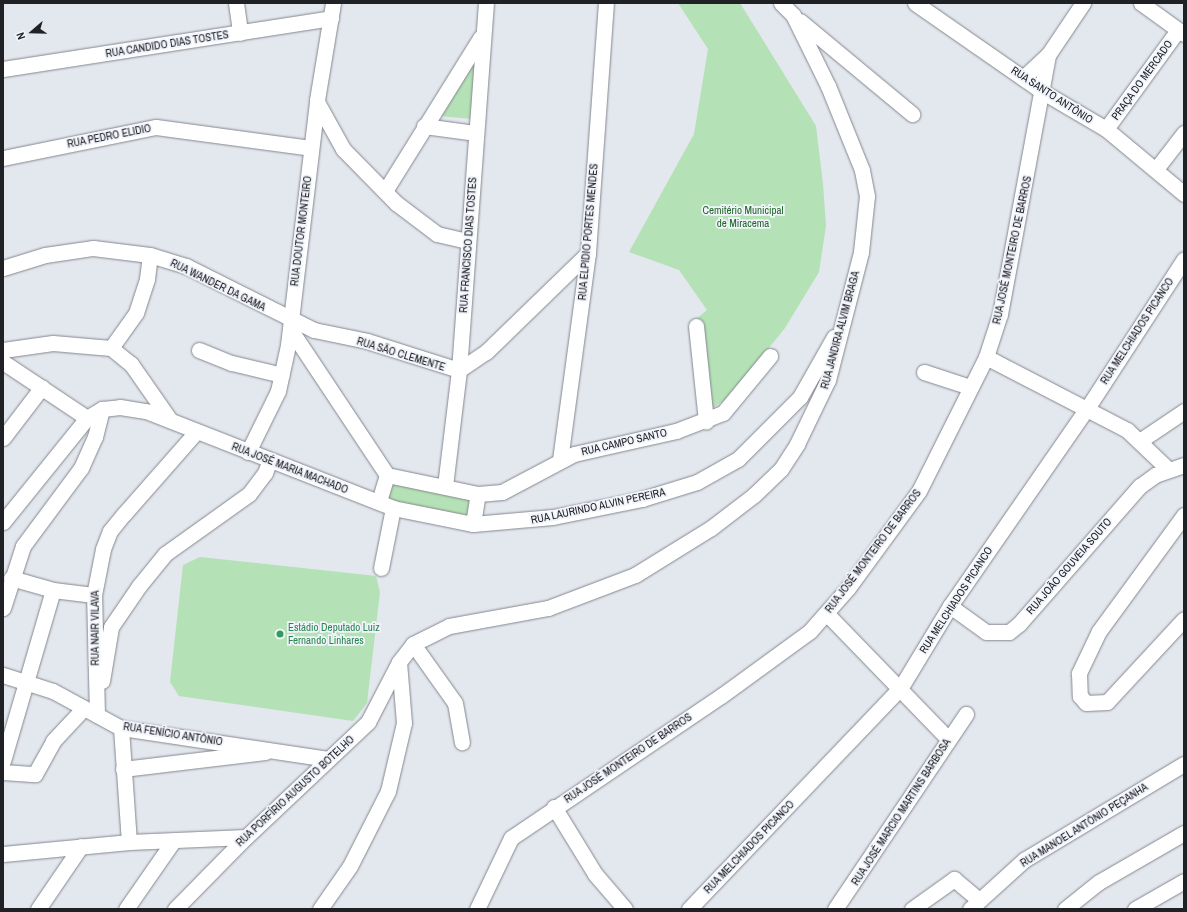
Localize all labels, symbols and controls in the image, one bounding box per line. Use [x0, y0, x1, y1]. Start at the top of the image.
north arrow [12, 12, 52, 52]
street label: RUA CANDIDO DIAS TOSTES [104, 28, 230, 60]
text: N [13, 31, 28, 42]
street label: PRAÇA DO MERCADO [1109, 37, 1175, 123]
street label: RUA SANTO ANTÔNIO [1008, 63, 1096, 127]
street label: RUA PEDRO ELIDIO [66, 121, 152, 151]
street label: RUA ELPIDIO PORTES MENDES [575, 163, 601, 301]
street label: RUA JOSÉ MONTEIRO DE BARROS [990, 174, 1034, 326]
street label: RUA DOUTOR MONTEIRO [288, 175, 314, 287]
street label: RUA FRANCISCO DIAS TOSTES [457, 176, 479, 314]
park label: Cemitério Municipal de Miracema [702, 204, 784, 230]
street label: RUA WANDER DA GAMA [168, 256, 268, 314]
street label: RUA JANDIRA ALVIM BRAGA [818, 269, 862, 391]
street label: RUA MELCHIADOS PICANCO [1097, 275, 1177, 387]
street label: RUA SÃO CLEMENTE [355, 334, 447, 374]
street label: RUA CAMPO SANTO [580, 426, 668, 458]
street label: RUA JOSÉ MARIA MACHADO [229, 439, 351, 497]
street label: RUA LAURINDO ALVIN PEREIRA [529, 485, 667, 527]
street label: RUA JOSÉ MONTEIRO DE BARROS [822, 486, 924, 616]
street label: RUA JOÃO GOUVEIA SOUTO [1023, 515, 1115, 617]
street label: RUA MELCHIADOS PICANCO [916, 544, 996, 656]
street label: RUA NAIR VILAVA [88, 590, 102, 666]
place label: Estádio Deputado Luiz Fernando Linhares [288, 621, 380, 647]
marker: Estádio Deputado Luiz Fernando Linhares [275, 629, 285, 639]
street label: RUA JOSÉ MONTEIRO DE BARROS [561, 710, 695, 806]
street label: RUA FENÍCIO ANTÔNIO [122, 720, 224, 748]
street label: RUA PORFÍRIO AUGUSTO BOTELHO [233, 732, 357, 850]
street label: RUA JOSÉ MARCIO MARTINS BARBOSA [848, 736, 954, 888]
street label: RUA MANOEL ANTÔNIO PEÇANHA [1017, 780, 1151, 870]
street label: RUA MELCHIADOS PICANCO [701, 798, 797, 896]

